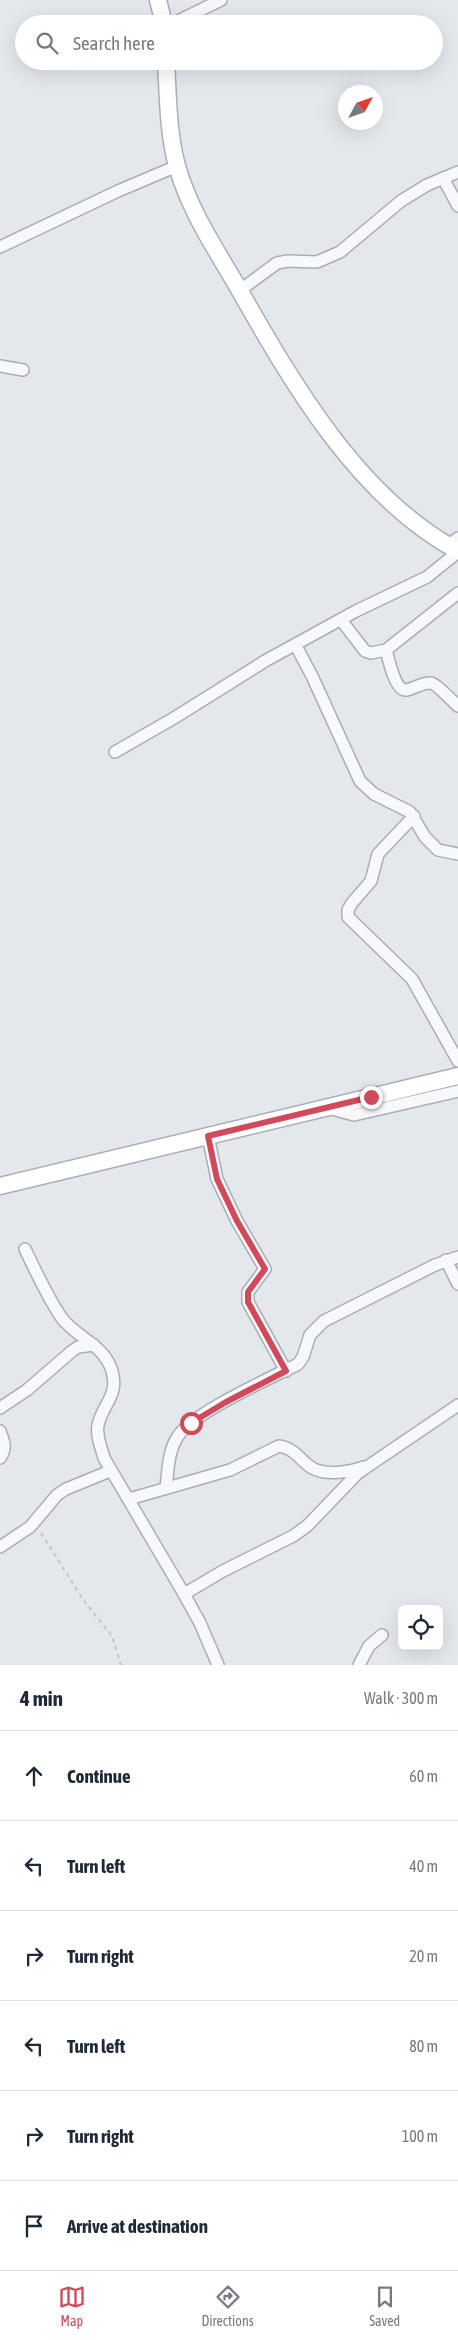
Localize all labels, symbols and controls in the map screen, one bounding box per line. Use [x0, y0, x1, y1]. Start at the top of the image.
search box [15, 15, 443, 70]
icon: search [33, 29, 61, 57]
text: Search here [73, 32, 155, 54]
north arrow [338, 85, 383, 130]
route end [360, 1086, 383, 1109]
route start [180, 1412, 203, 1435]
map controls [398, 1605, 443, 1650]
button: locate [398, 1605, 443, 1650]
text: 4 min [20, 1686, 63, 1710]
text: Walk · 300 m [364, 1689, 438, 1707]
icon: ahead [20, 1762, 48, 1790]
text: Continue [67, 1765, 131, 1787]
text: 60 m [409, 1767, 438, 1785]
icon: left [20, 1852, 48, 1880]
text: Turn left [67, 1855, 125, 1877]
text: 40 m [409, 1857, 438, 1875]
icon: right [20, 1942, 48, 1970]
text: Turn right [67, 1945, 134, 1967]
text: 20 m [409, 1947, 438, 1965]
icon: left [20, 2032, 48, 2060]
text: Turn left [67, 2035, 125, 2057]
text: 80 m [409, 2037, 438, 2055]
icon: right [20, 2122, 48, 2150]
text: Turn right [67, 2125, 134, 2147]
text: 100 m [402, 2127, 438, 2145]
icon: arrive [20, 2212, 48, 2240]
text: Arrive at destination [67, 2215, 208, 2237]
tab: Map [58, 2283, 86, 2329]
tab: Directions [201, 2283, 254, 2329]
tab: Saved [369, 2283, 400, 2329]

